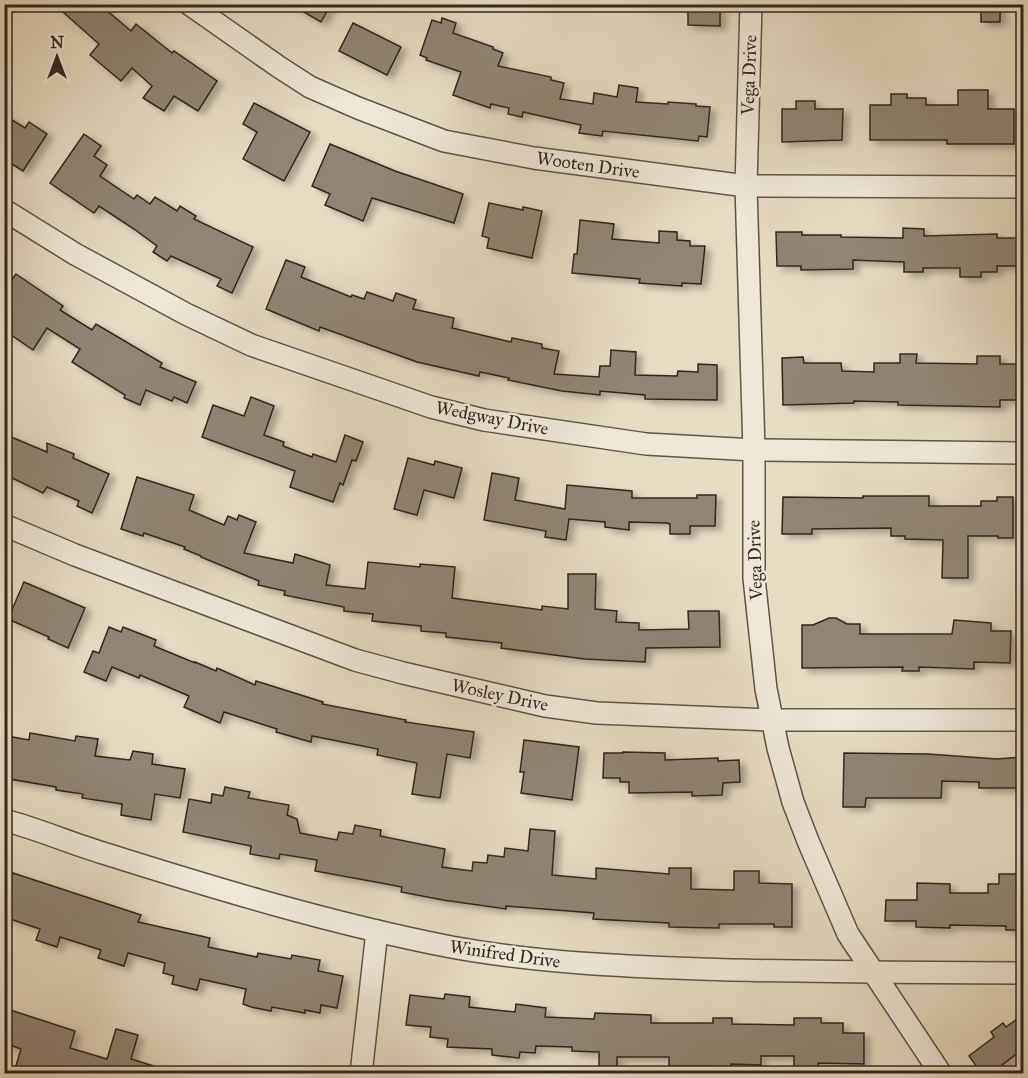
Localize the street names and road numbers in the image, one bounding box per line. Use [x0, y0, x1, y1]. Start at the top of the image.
street label: Vega Drive [737, 35, 762, 117]
street label: Wooten Drive [535, 147, 641, 183]
street label: Wedgway Drive [433, 396, 550, 441]
street label: Vega Drive [743, 519, 768, 601]
street label: Wosley Drive [450, 674, 550, 716]
street label: Winifred Drive [448, 935, 562, 973]

